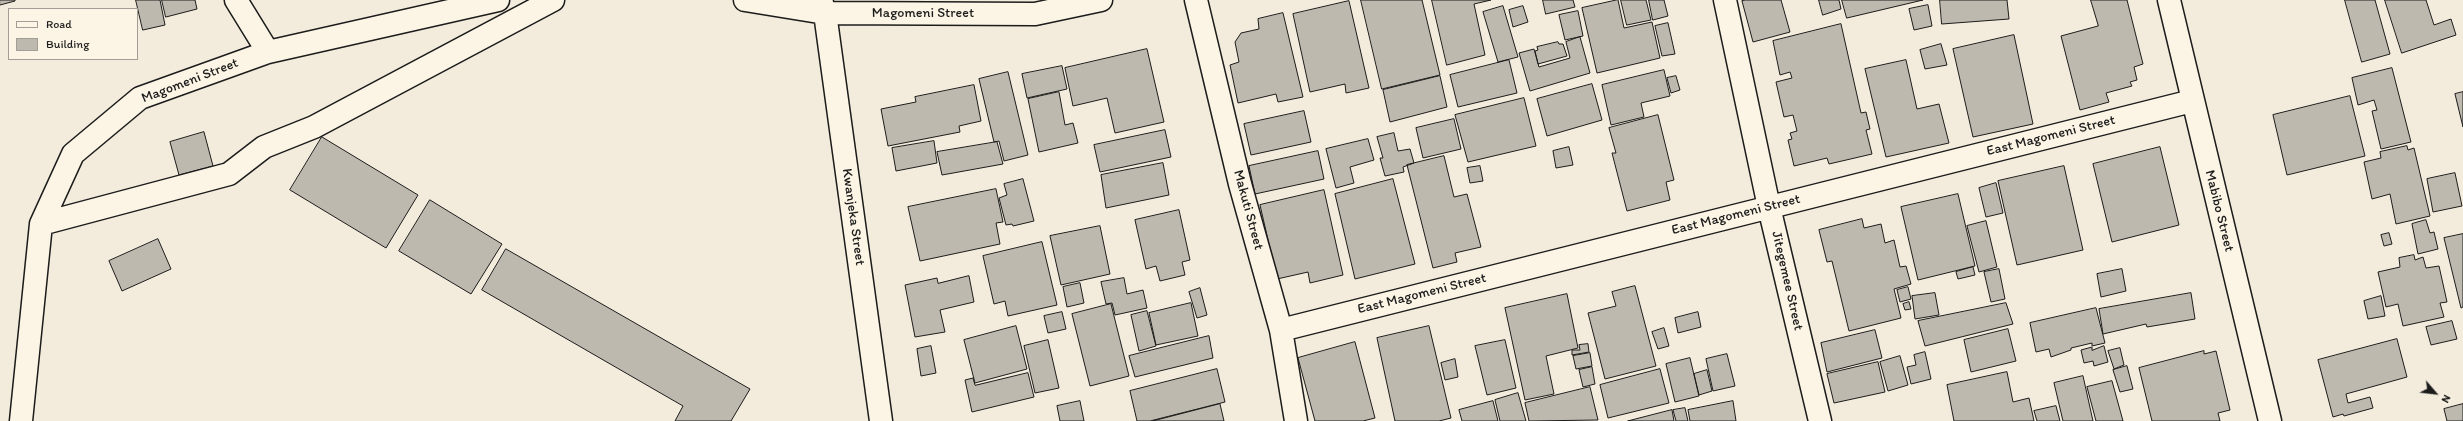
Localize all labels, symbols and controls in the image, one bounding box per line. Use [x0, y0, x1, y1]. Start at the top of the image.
street label: Magomeni Street [872, 5, 974, 21]
legend [8, 8, 138, 60]
text: Road [46, 17, 72, 31]
text: Building [46, 37, 89, 51]
street label: Magomeni Street [139, 55, 241, 107]
street label: East Magomeni Street [1985, 112, 2117, 160]
street label: Kwanjeka Street [838, 167, 868, 267]
street label: Makuti Street [1229, 168, 1267, 252]
street label: Mabibo Street [2201, 168, 2237, 254]
street label: East Magomeni Street [1670, 191, 1802, 239]
street label: Jitegemee Street [1767, 230, 1807, 332]
street label: East Magomeni Street [1356, 270, 1488, 318]
north arrow [2415, 373, 2455, 413]
text: N [2439, 393, 2454, 405]

